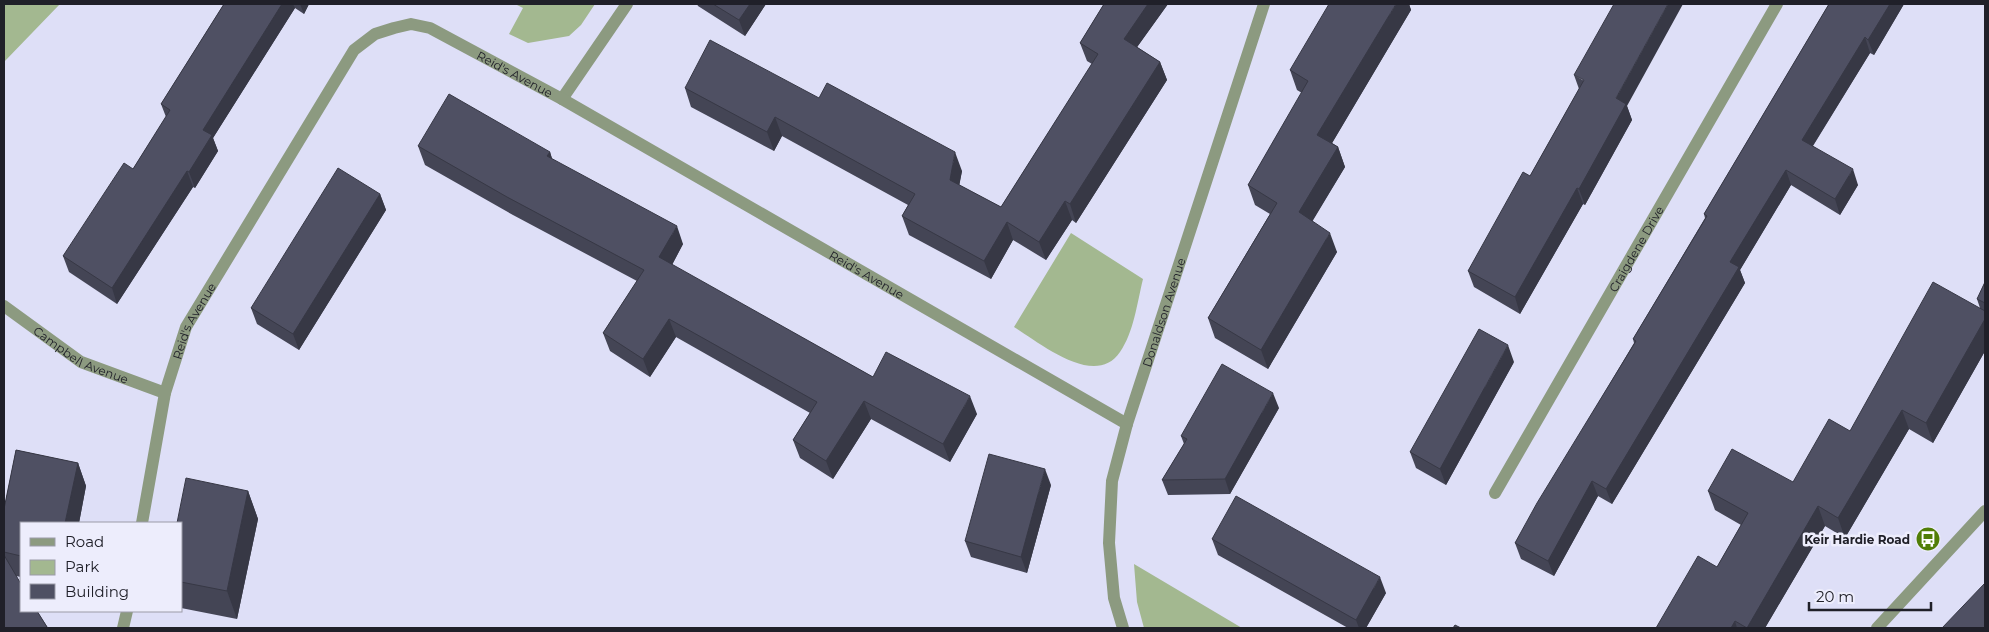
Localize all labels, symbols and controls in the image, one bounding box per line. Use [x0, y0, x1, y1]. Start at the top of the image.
street label: Reid's Avenue [474, 47, 556, 100]
street label: Craigdene Drive [1605, 203, 1667, 294]
street label: Reid's Avenue [827, 247, 907, 302]
street label: Donaldson Avenue [1139, 256, 1188, 369]
street label: Reid's Avenue [169, 280, 219, 361]
street label: Campbell Avenue [31, 323, 131, 386]
legend [20, 522, 182, 612]
bus stop icon: Keir Hardie Road [1915, 526, 1941, 552]
text: Road [65, 532, 104, 551]
place label: Keir Hardie Road [1804, 532, 1910, 547]
text: Park [65, 557, 99, 576]
scale bar [1809, 580, 1932, 612]
text: Building [65, 582, 129, 601]
text: 20 m [1816, 587, 1854, 606]

